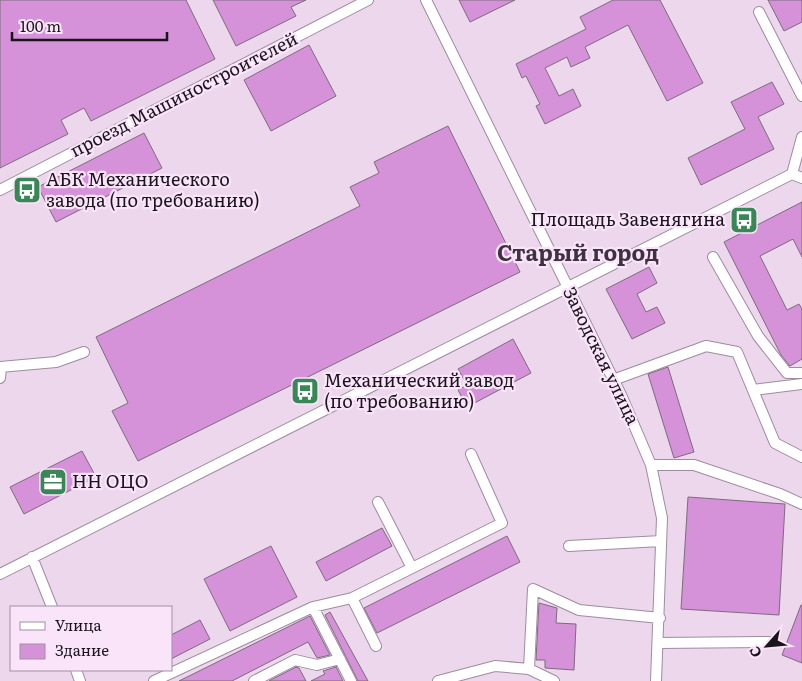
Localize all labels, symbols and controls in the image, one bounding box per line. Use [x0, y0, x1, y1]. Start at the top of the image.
scale bar [12, 10, 168, 42]
text: 100 m [20, 14, 61, 37]
street label: проезд Машиностроителей [65, 24, 302, 163]
place label: АБК Механического завода (по требованию) [46, 165, 260, 213]
bus stop icon: АБК Механического завода (по требованию) [12, 175, 42, 205]
place label: Площадь Завенягина [531, 205, 725, 232]
bus stop icon: Площадь Завенягина [729, 205, 759, 235]
district label: Старый город [497, 235, 659, 268]
street label: Заводская улица [557, 282, 648, 429]
place label: Механический завод (по требованию) [324, 366, 514, 414]
bus stop icon: Механический завод (по требованию) [290, 376, 320, 406]
office icon: НН ОЦО [38, 467, 68, 497]
place label: НН ОЦО [72, 467, 148, 494]
legend [10, 606, 172, 671]
text: Улица [55, 613, 103, 636]
north arrow [742, 621, 792, 671]
text: Здание [55, 638, 109, 661]
text: С [743, 643, 766, 661]

